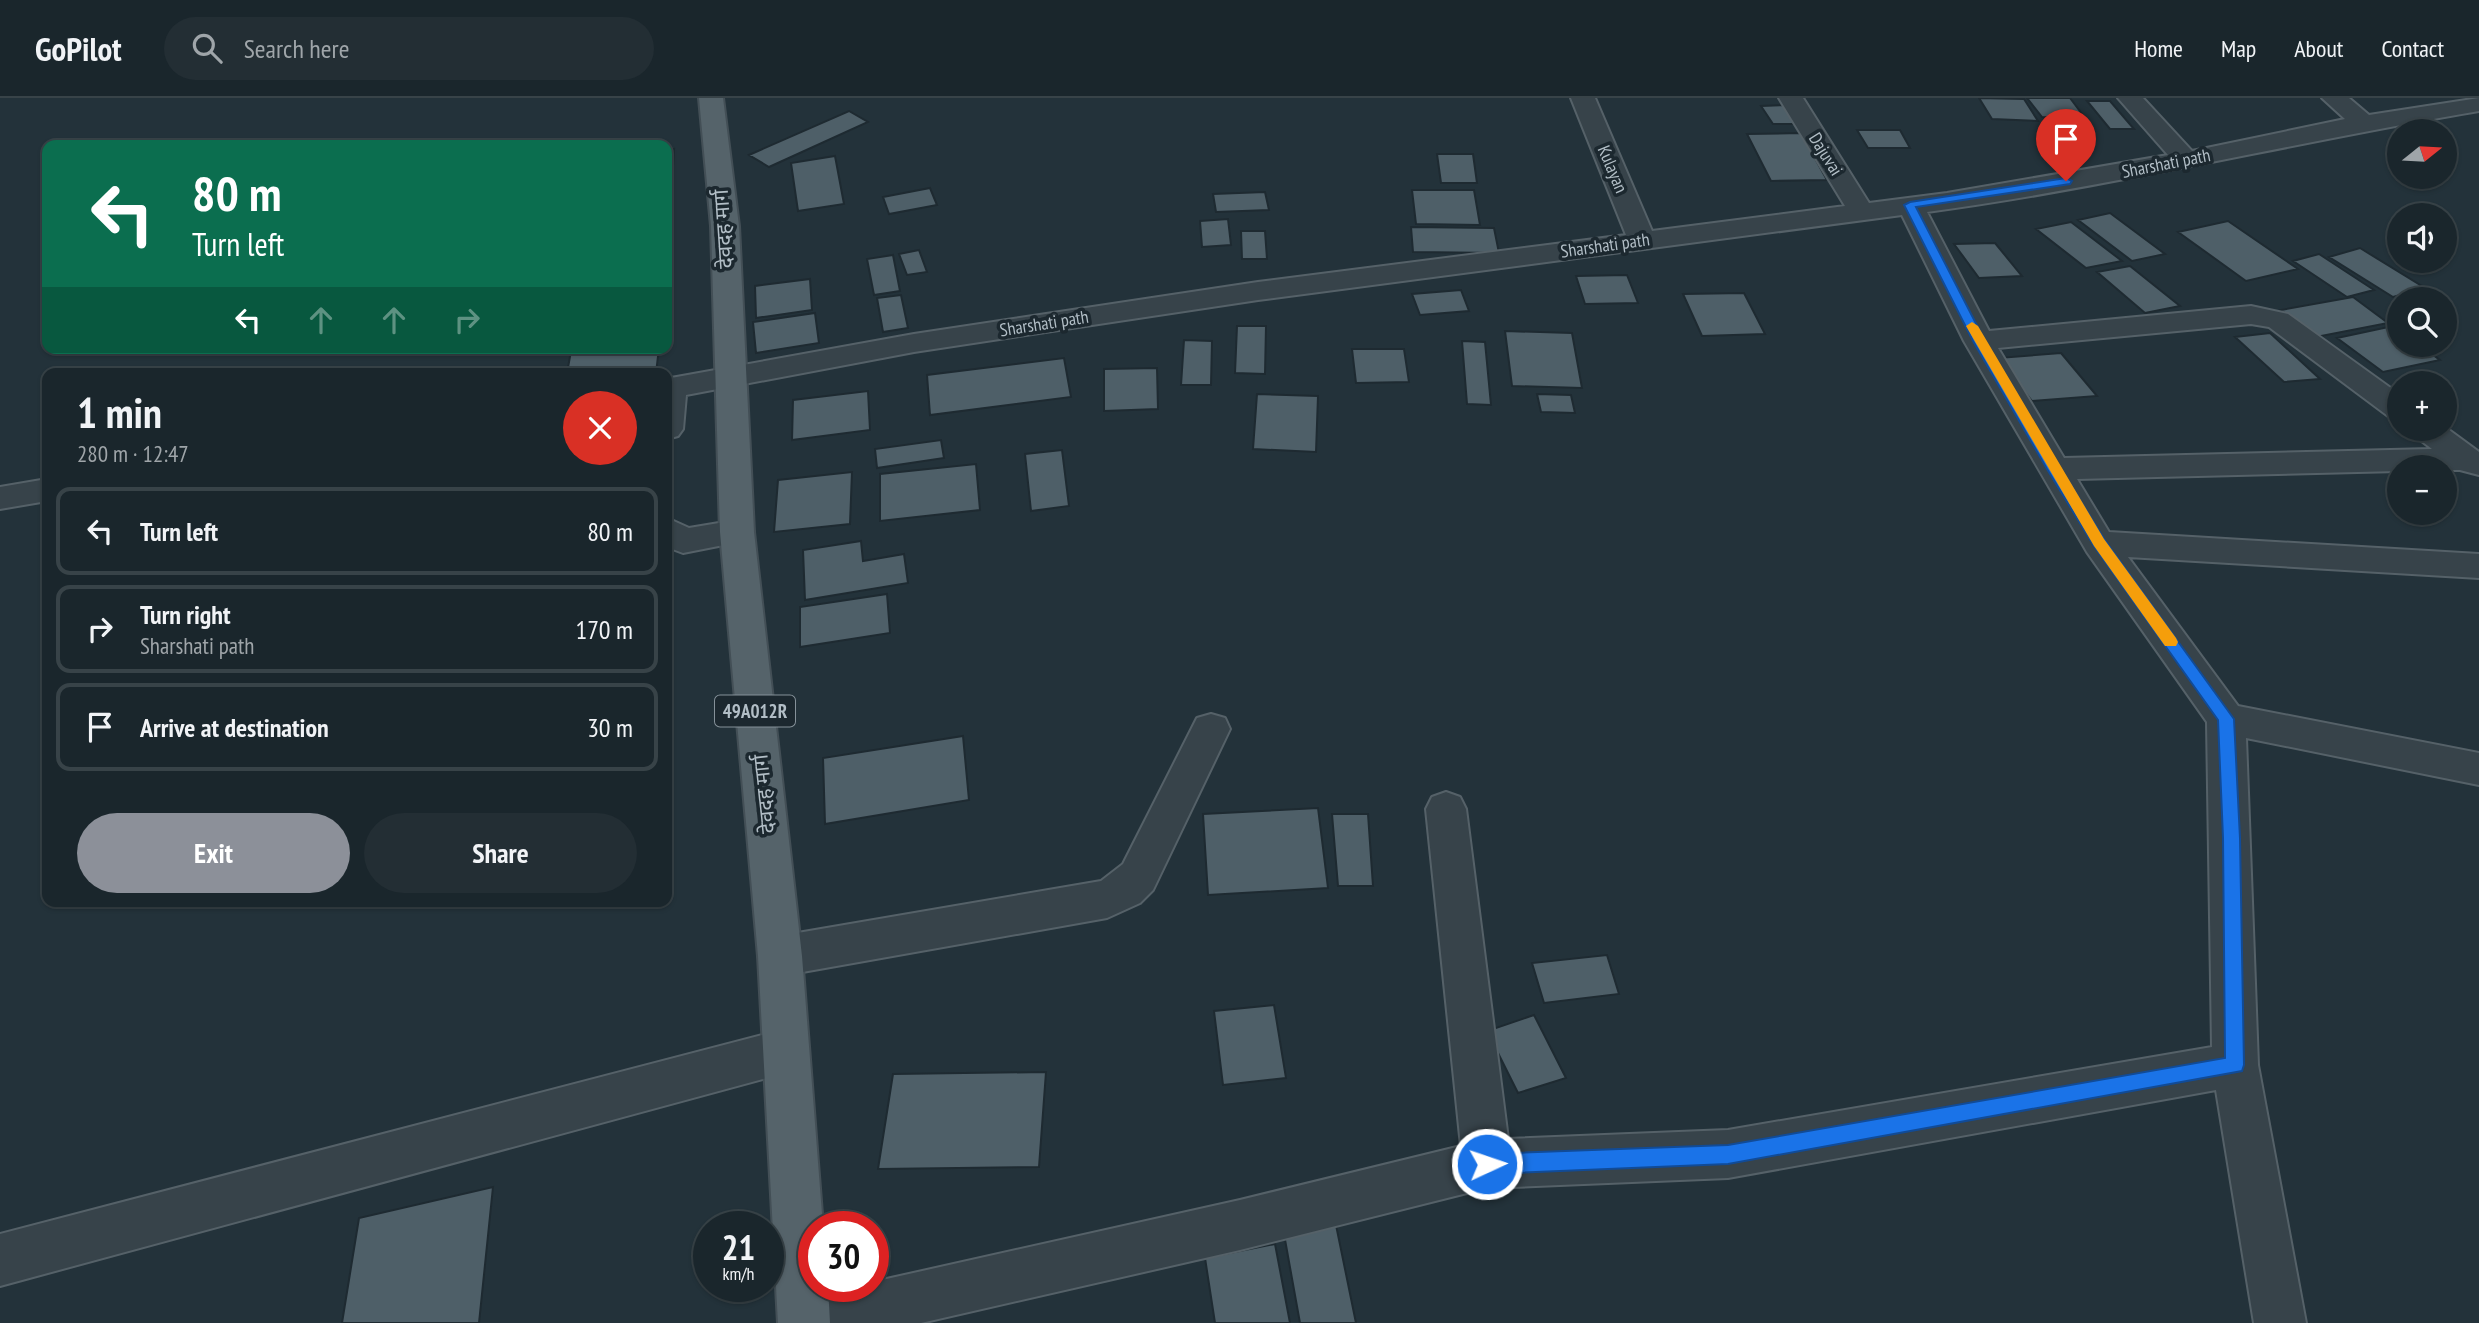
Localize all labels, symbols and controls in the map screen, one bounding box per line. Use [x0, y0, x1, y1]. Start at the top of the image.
search box [164, 17, 654, 80]
text: GoPilot [35, 27, 122, 70]
icon: search [188, 29, 226, 67]
text: Search here [244, 32, 349, 65]
text: Home [2134, 33, 2183, 64]
text: Map [2221, 33, 2256, 64]
text: About [2294, 33, 2343, 64]
text: Contact [2381, 33, 2444, 64]
pin [2036, 109, 2096, 181]
north arrow [2387, 119, 2457, 189]
map controls [2387, 119, 2457, 525]
icon: arrive [2047, 120, 2085, 158]
street label: Dajuvai [1804, 128, 1848, 180]
street label: Kulayan [1593, 142, 1633, 196]
street label: Sharshati path [2120, 143, 2212, 183]
text: 80 m [192, 161, 281, 225]
icon: left [77, 168, 168, 259]
street label: देवदह मार्ग [707, 187, 739, 270]
button: sound [2387, 203, 2457, 273]
text: Turn left [192, 223, 284, 265]
street label: Sharshati path [1559, 227, 1651, 263]
button: search [2387, 287, 2457, 357]
icon: left [229, 301, 267, 339]
icon: ahead [302, 301, 340, 339]
icon: ahead [375, 301, 413, 339]
icon: right [448, 301, 486, 339]
street label: Sharshati path [998, 305, 1090, 341]
button: + [2387, 371, 2457, 441]
text: 1 min [77, 385, 162, 440]
button: close [563, 391, 637, 465]
text: 280 m · 12:47 [77, 439, 189, 468]
button: − [2387, 455, 2457, 525]
icon: left [81, 512, 119, 550]
text: Turn left [140, 515, 218, 548]
text: 80 m [587, 515, 633, 548]
text: Turn right [140, 598, 231, 631]
icon: right [81, 610, 119, 648]
text: 170 m [575, 613, 633, 646]
text: Sharshati path [140, 631, 254, 660]
road number: 49A012R [715, 696, 795, 726]
icon: arrive [81, 708, 119, 746]
text: Arrive at destination [140, 711, 329, 744]
text: 30 m [587, 711, 633, 744]
street label: देवदह मार्ग [746, 752, 782, 835]
button: Exit [77, 813, 350, 893]
button: Share [364, 813, 637, 893]
position arrow [1450, 1127, 1524, 1201]
speed limit sign: 30 [798, 1211, 889, 1302]
text: 21 [722, 1224, 755, 1270]
text: km/h [723, 1262, 754, 1285]

